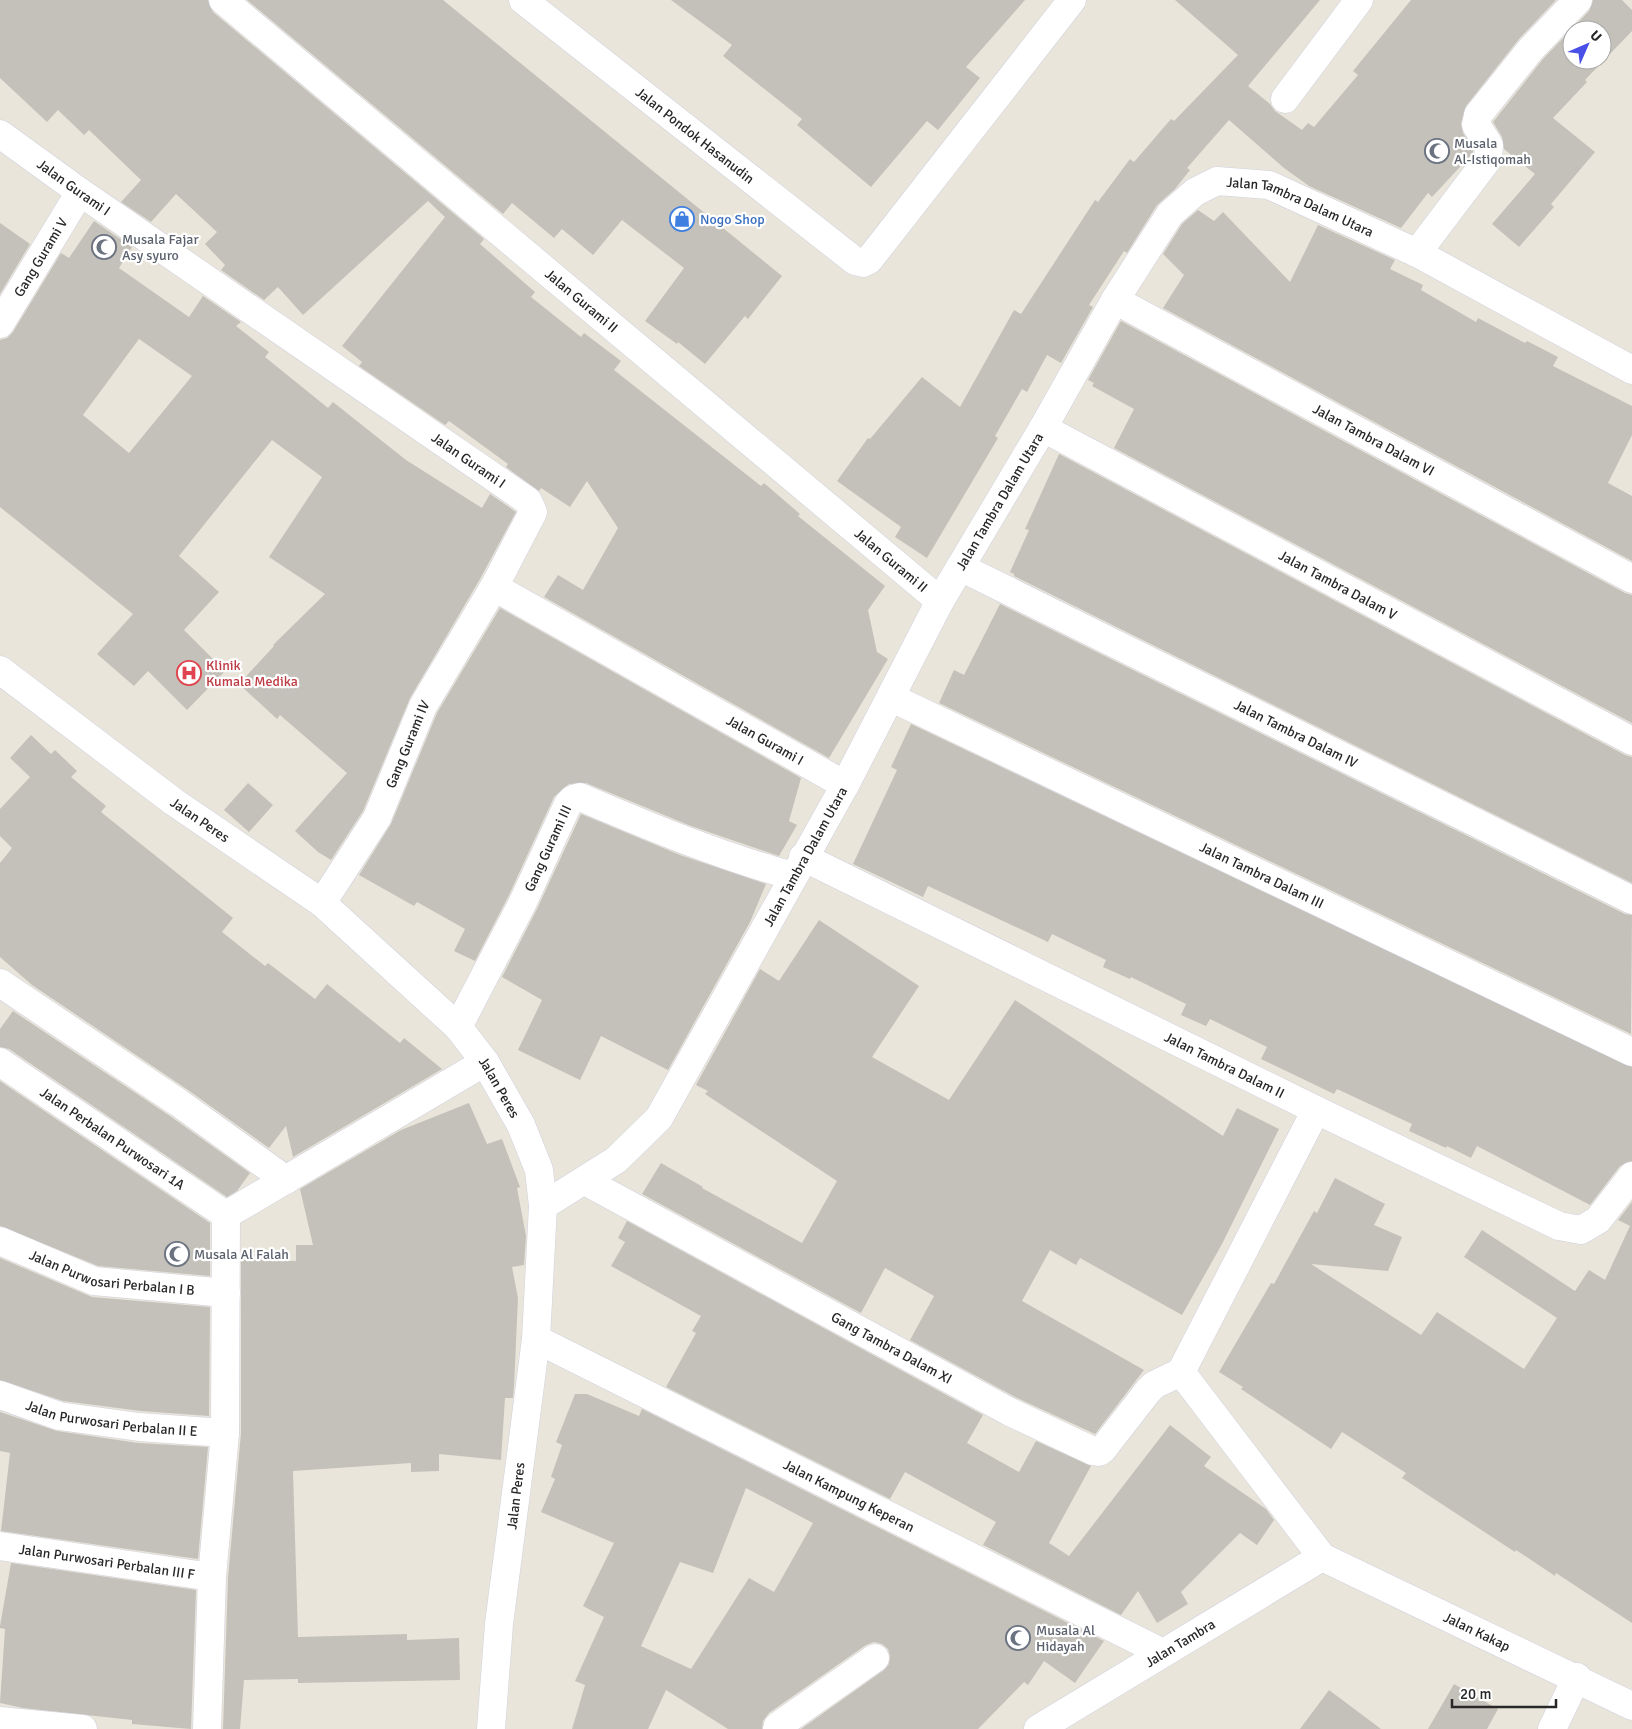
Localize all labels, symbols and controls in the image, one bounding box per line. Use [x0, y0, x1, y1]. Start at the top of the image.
north arrow [1562, 20, 1612, 70]
text: U [1586, 27, 1605, 46]
street label: Jalan Pondok Hasanudin [632, 83, 758, 187]
place label: Musala Al-Istiqomah [1454, 135, 1531, 168]
mosque icon: Musala Al-Istiqomah [1424, 138, 1450, 164]
street label: Jalan Gurami I [34, 155, 114, 219]
street label: Jalan Tambra Dalam Utara [1226, 173, 1376, 240]
shop icon: Nogo Shop [669, 206, 695, 232]
place label: Nogo Shop [700, 211, 765, 228]
street label: Gang Gurami V [10, 215, 71, 300]
place label: Musala Fajar Asy syuro [122, 231, 199, 264]
mosque icon: Musala Fajar Asy syuro [91, 234, 117, 260]
street label: Jalan Gurami II [542, 265, 622, 336]
street label: Jalan Tambra Dalam VI [1310, 400, 1437, 479]
street label: Jalan Gurami I [428, 429, 509, 492]
street label: Jalan Tambra Dalam Utara [952, 429, 1047, 573]
street label: Jalan Gurami II [851, 525, 931, 596]
street label: Jalan Tambra Dalam V [1276, 546, 1400, 623]
place label: Klinik Kumala Medika [206, 657, 298, 690]
hospital icon: Klinik Kumala Medika [176, 660, 202, 686]
street label: Jalan Tambra Dalam IV [1232, 696, 1361, 771]
street label: Gang Gurami IV [382, 697, 433, 791]
street label: Jalan Gurami I [724, 711, 807, 769]
street label: Jalan Tambra Dalam Utara [759, 784, 851, 929]
street label: Jalan Peres [167, 794, 233, 846]
street label: Gang Gurami III [520, 802, 575, 894]
street label: Jalan Tambra Dalam III [1197, 838, 1327, 912]
street label: Jalan Tambra Dalam II [1162, 1028, 1287, 1102]
street label: Jalan Peres [475, 1053, 524, 1121]
street label: Jalan Perbalan Purwosari 1A [37, 1083, 189, 1193]
mosque icon: Musala Al Falah [164, 1241, 190, 1267]
street label: Jalan Purwosari Perbalan I B [27, 1246, 195, 1299]
place label: Musala Al Falah [194, 1246, 289, 1263]
street label: Gang Tambra Dalam XI [828, 1308, 955, 1387]
street label: Jalan Purwosari Perbalan II E [23, 1396, 198, 1440]
street label: Jalan Kampung Keperan [781, 1456, 917, 1536]
street label: Jalan Peres [503, 1461, 529, 1531]
street label: Jalan Purwosari Perbalan III F [18, 1540, 196, 1583]
street label: Jalan Kakap [1441, 1608, 1513, 1655]
street label: Jalan Tambra [1142, 1615, 1218, 1671]
place label: Musala Al Hidayah [1036, 1622, 1095, 1655]
mosque icon: Musala Al Hidayah [1005, 1625, 1031, 1651]
scale bar [1452, 1676, 1556, 1708]
text: 20 m [1460, 1685, 1491, 1703]

